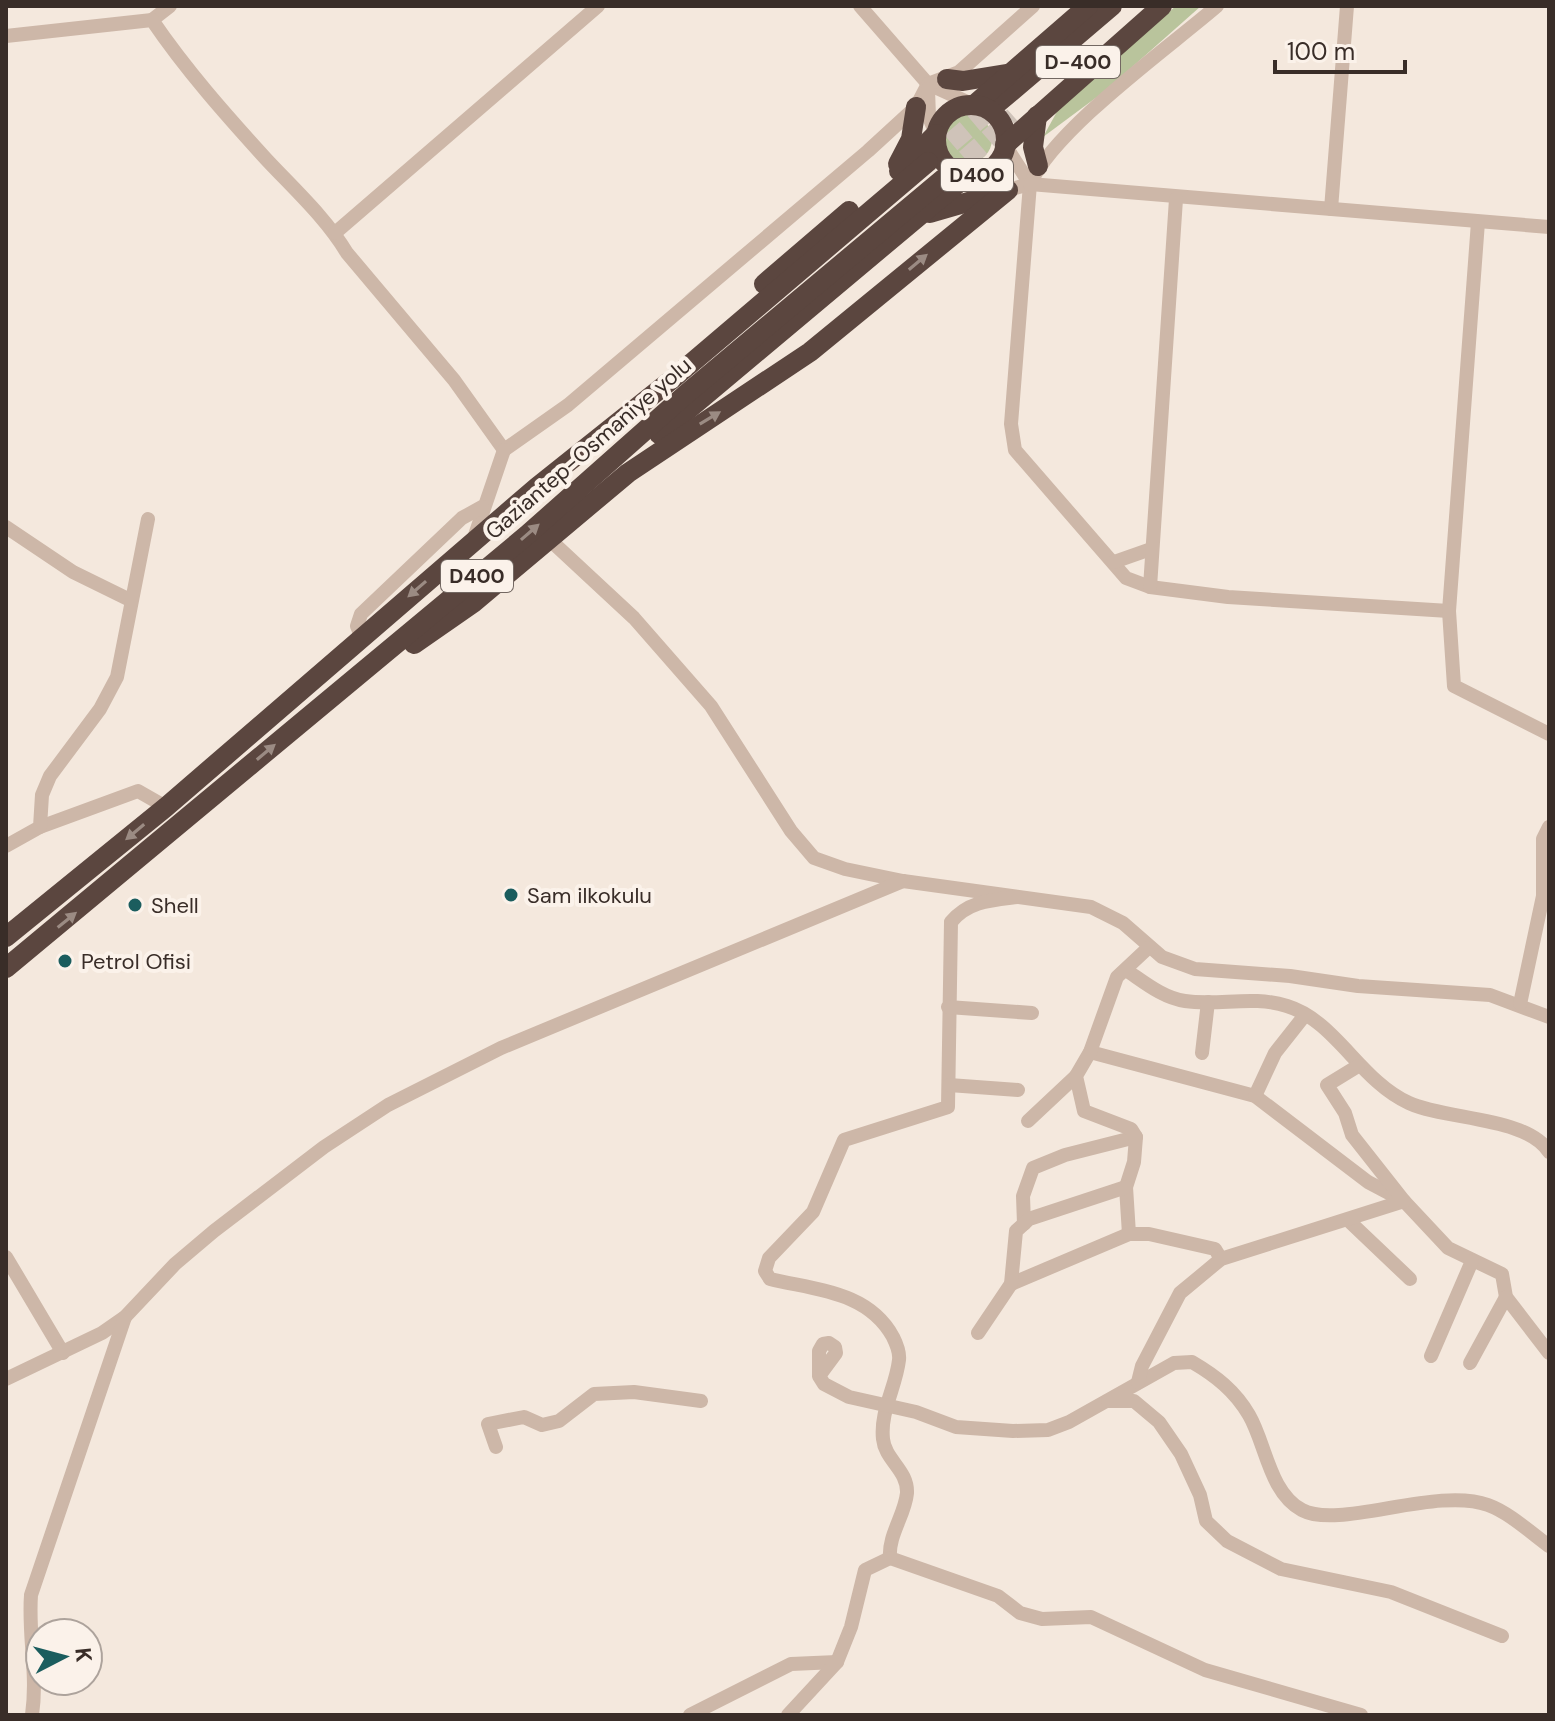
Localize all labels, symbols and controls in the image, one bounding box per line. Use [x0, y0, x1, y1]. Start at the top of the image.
scale bar [1275, 24, 1405, 74]
text: 100 m [1287, 36, 1355, 67]
road number: D-400 [1036, 46, 1120, 78]
road number: D400 [941, 159, 1013, 191]
one-way arrow [908, 254, 928, 271]
street label: Gaziantep-Osmaniye yolu [479, 351, 697, 546]
one-way arrow [699, 411, 721, 425]
one-way arrow [520, 524, 540, 541]
road number: D400 [441, 560, 513, 592]
one-way arrow [408, 580, 427, 598]
one-way arrow [256, 744, 276, 761]
one-way arrow [126, 823, 146, 840]
place label: Sam ilkokulu [527, 881, 652, 910]
marker: Sam ilkokulu [502, 886, 520, 904]
place label: Shell [151, 891, 199, 920]
marker: Shell [126, 896, 144, 914]
one-way arrow [57, 912, 78, 929]
place label: Petrol Ofisi [81, 947, 191, 976]
marker: Petrol Ofisi [56, 952, 74, 970]
north arrow [24, 1617, 104, 1697]
text: K [68, 1646, 99, 1664]

